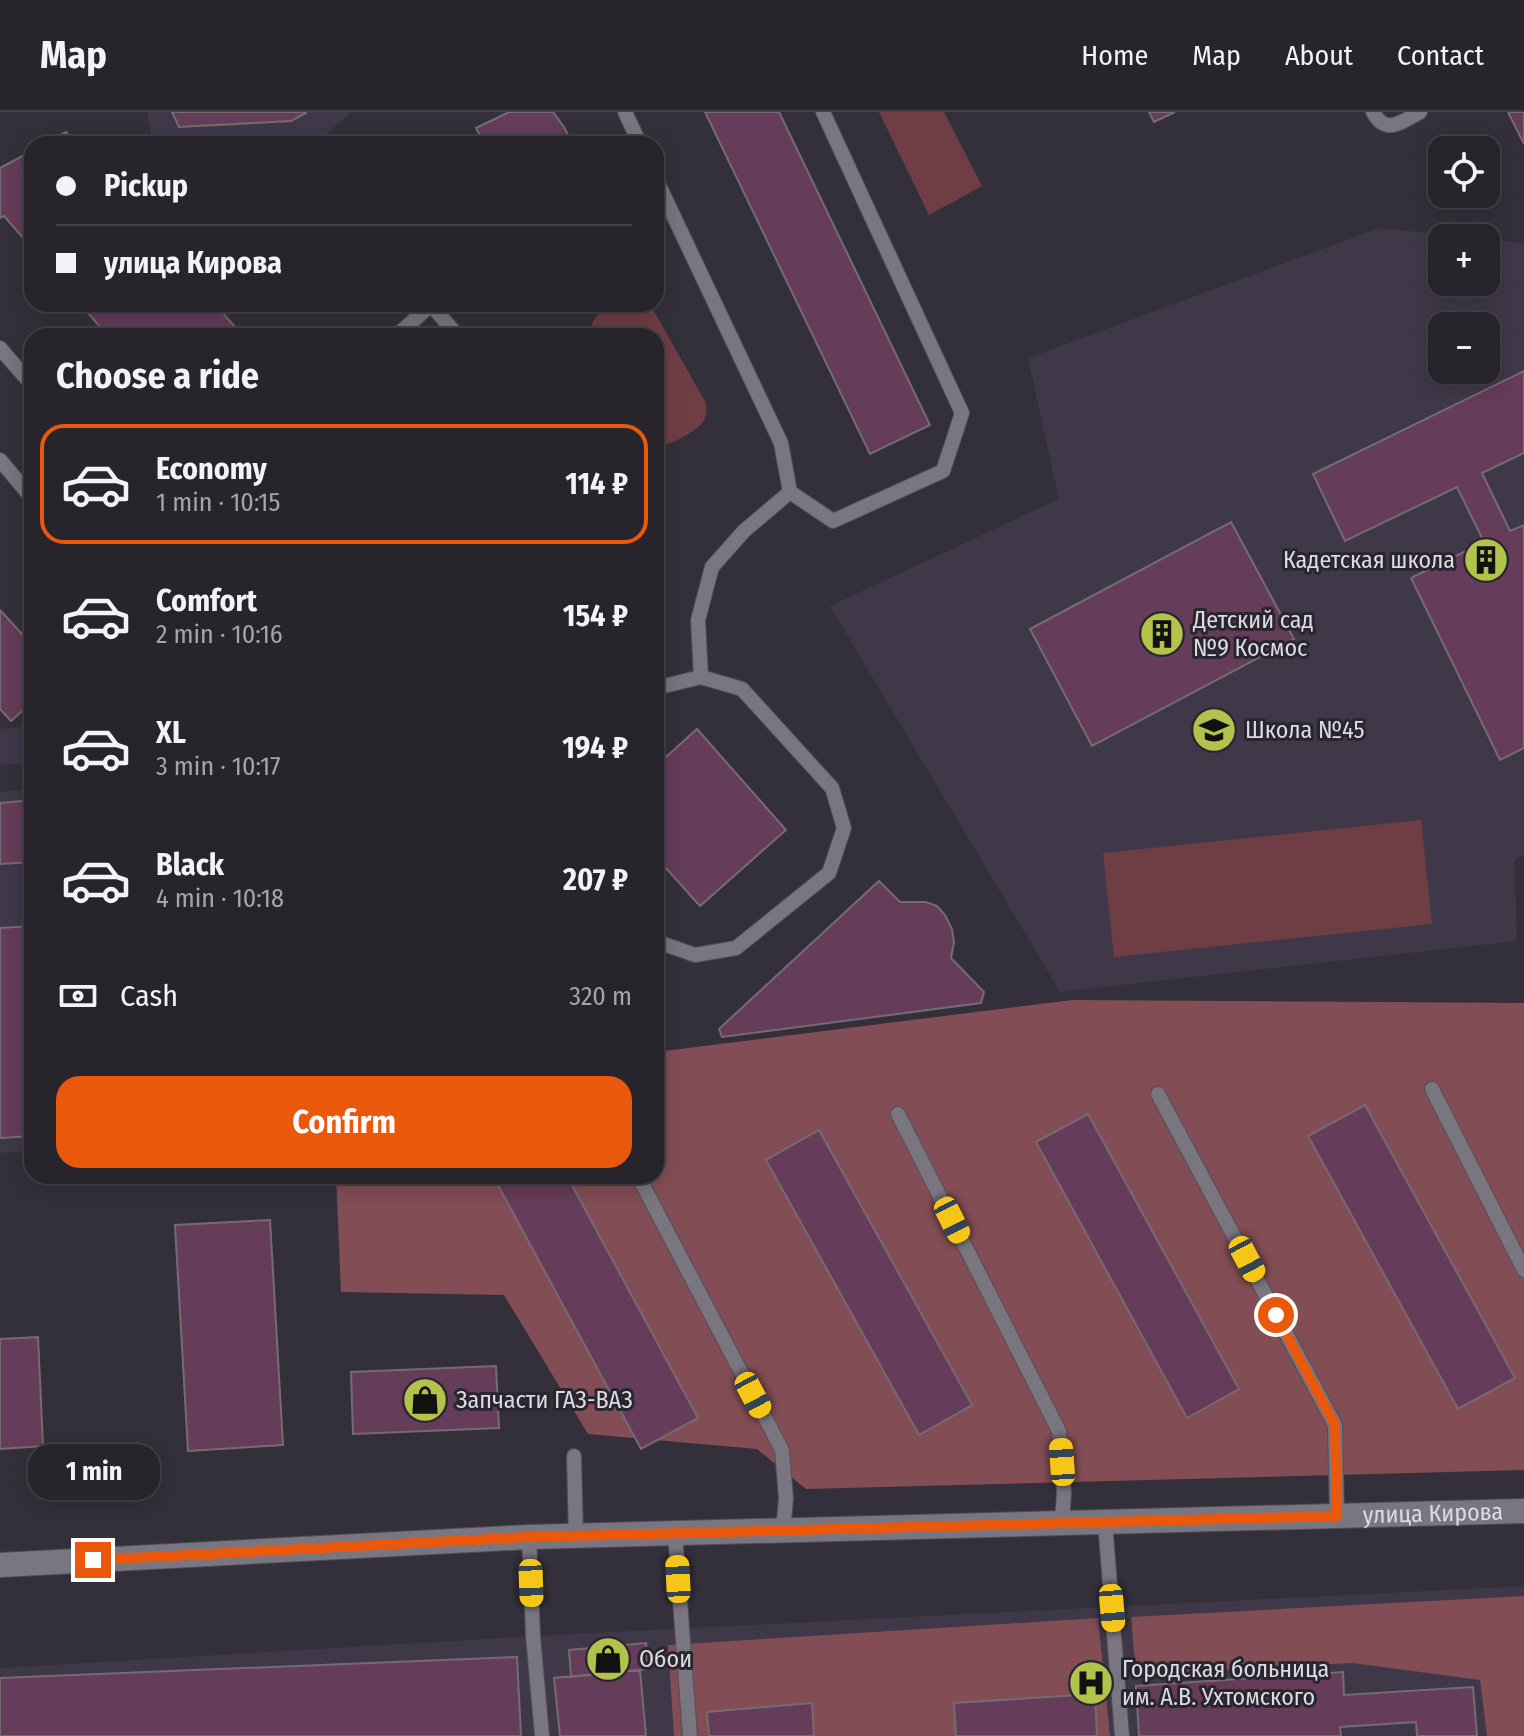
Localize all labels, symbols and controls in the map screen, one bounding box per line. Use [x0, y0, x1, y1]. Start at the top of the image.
text: Map [40, 32, 107, 78]
text: Home [1081, 39, 1148, 72]
text: Map [1192, 39, 1241, 72]
text: About [1285, 39, 1353, 72]
text: Contact [1397, 39, 1484, 72]
map controls [1428, 136, 1500, 384]
button: locate [1428, 136, 1500, 208]
text: Pickup [104, 168, 188, 204]
button: + [1428, 224, 1500, 296]
text: улица Кирова [104, 245, 282, 281]
button: − [1428, 312, 1500, 384]
text: Choose a ride [56, 354, 259, 398]
icon: car [60, 448, 132, 520]
text: Economy [156, 451, 267, 487]
text: 114 ₽ [565, 466, 628, 502]
text: 1 min · 10:15 [156, 487, 280, 518]
building icon: Кадетская школа [1462, 536, 1510, 584]
place label: Кадетская школа [1283, 546, 1455, 574]
icon: car [60, 580, 132, 652]
text: Comfort [156, 583, 257, 619]
text: 154 ₽ [563, 598, 628, 634]
place label: Детский сад №9 Космос [1192, 606, 1314, 662]
building icon: Детский сад №9 Космос [1138, 610, 1186, 658]
text: 2 min · 10:16 [156, 619, 283, 650]
school or university icon: Школа №45 [1190, 706, 1238, 754]
icon: car [60, 712, 132, 784]
text: XL [156, 715, 186, 751]
place label: Школа №45 [1245, 716, 1364, 744]
text: 194 ₽ [562, 730, 628, 766]
text: 3 min · 10:17 [156, 751, 281, 782]
icon: car [60, 844, 132, 916]
text: Black [156, 847, 224, 883]
text: 207 ₽ [563, 862, 628, 898]
text: 4 min · 10:18 [156, 883, 284, 914]
icon: cash [56, 974, 100, 1018]
text: Cash [120, 978, 178, 1014]
text: 320 m [569, 981, 632, 1012]
button: Confirm [56, 1076, 632, 1168]
car [930, 1193, 974, 1247]
car [1225, 1232, 1269, 1286]
route start [1258, 1297, 1294, 1333]
car [731, 1368, 775, 1422]
shop icon: Запчасти ГАЗ-ВАЗ [401, 1376, 449, 1424]
place label: Запчасти ГАЗ-ВАЗ [456, 1386, 633, 1414]
car [1048, 1437, 1076, 1487]
callout: 1 min [27, 1444, 159, 1500]
text: 1 min [66, 1456, 122, 1487]
street label: улица Кирова [1362, 1498, 1504, 1529]
route end [75, 1542, 111, 1578]
car [665, 1554, 691, 1604]
car [518, 1559, 544, 1607]
car [1098, 1583, 1126, 1633]
shop icon: Обои [584, 1635, 632, 1683]
place label: Обои [639, 1645, 692, 1673]
place label: Городская больница им. А.В. Ухтомского [1122, 1655, 1329, 1711]
hospital icon: Городская больница им. А.В. Ухтомского [1067, 1659, 1115, 1707]

